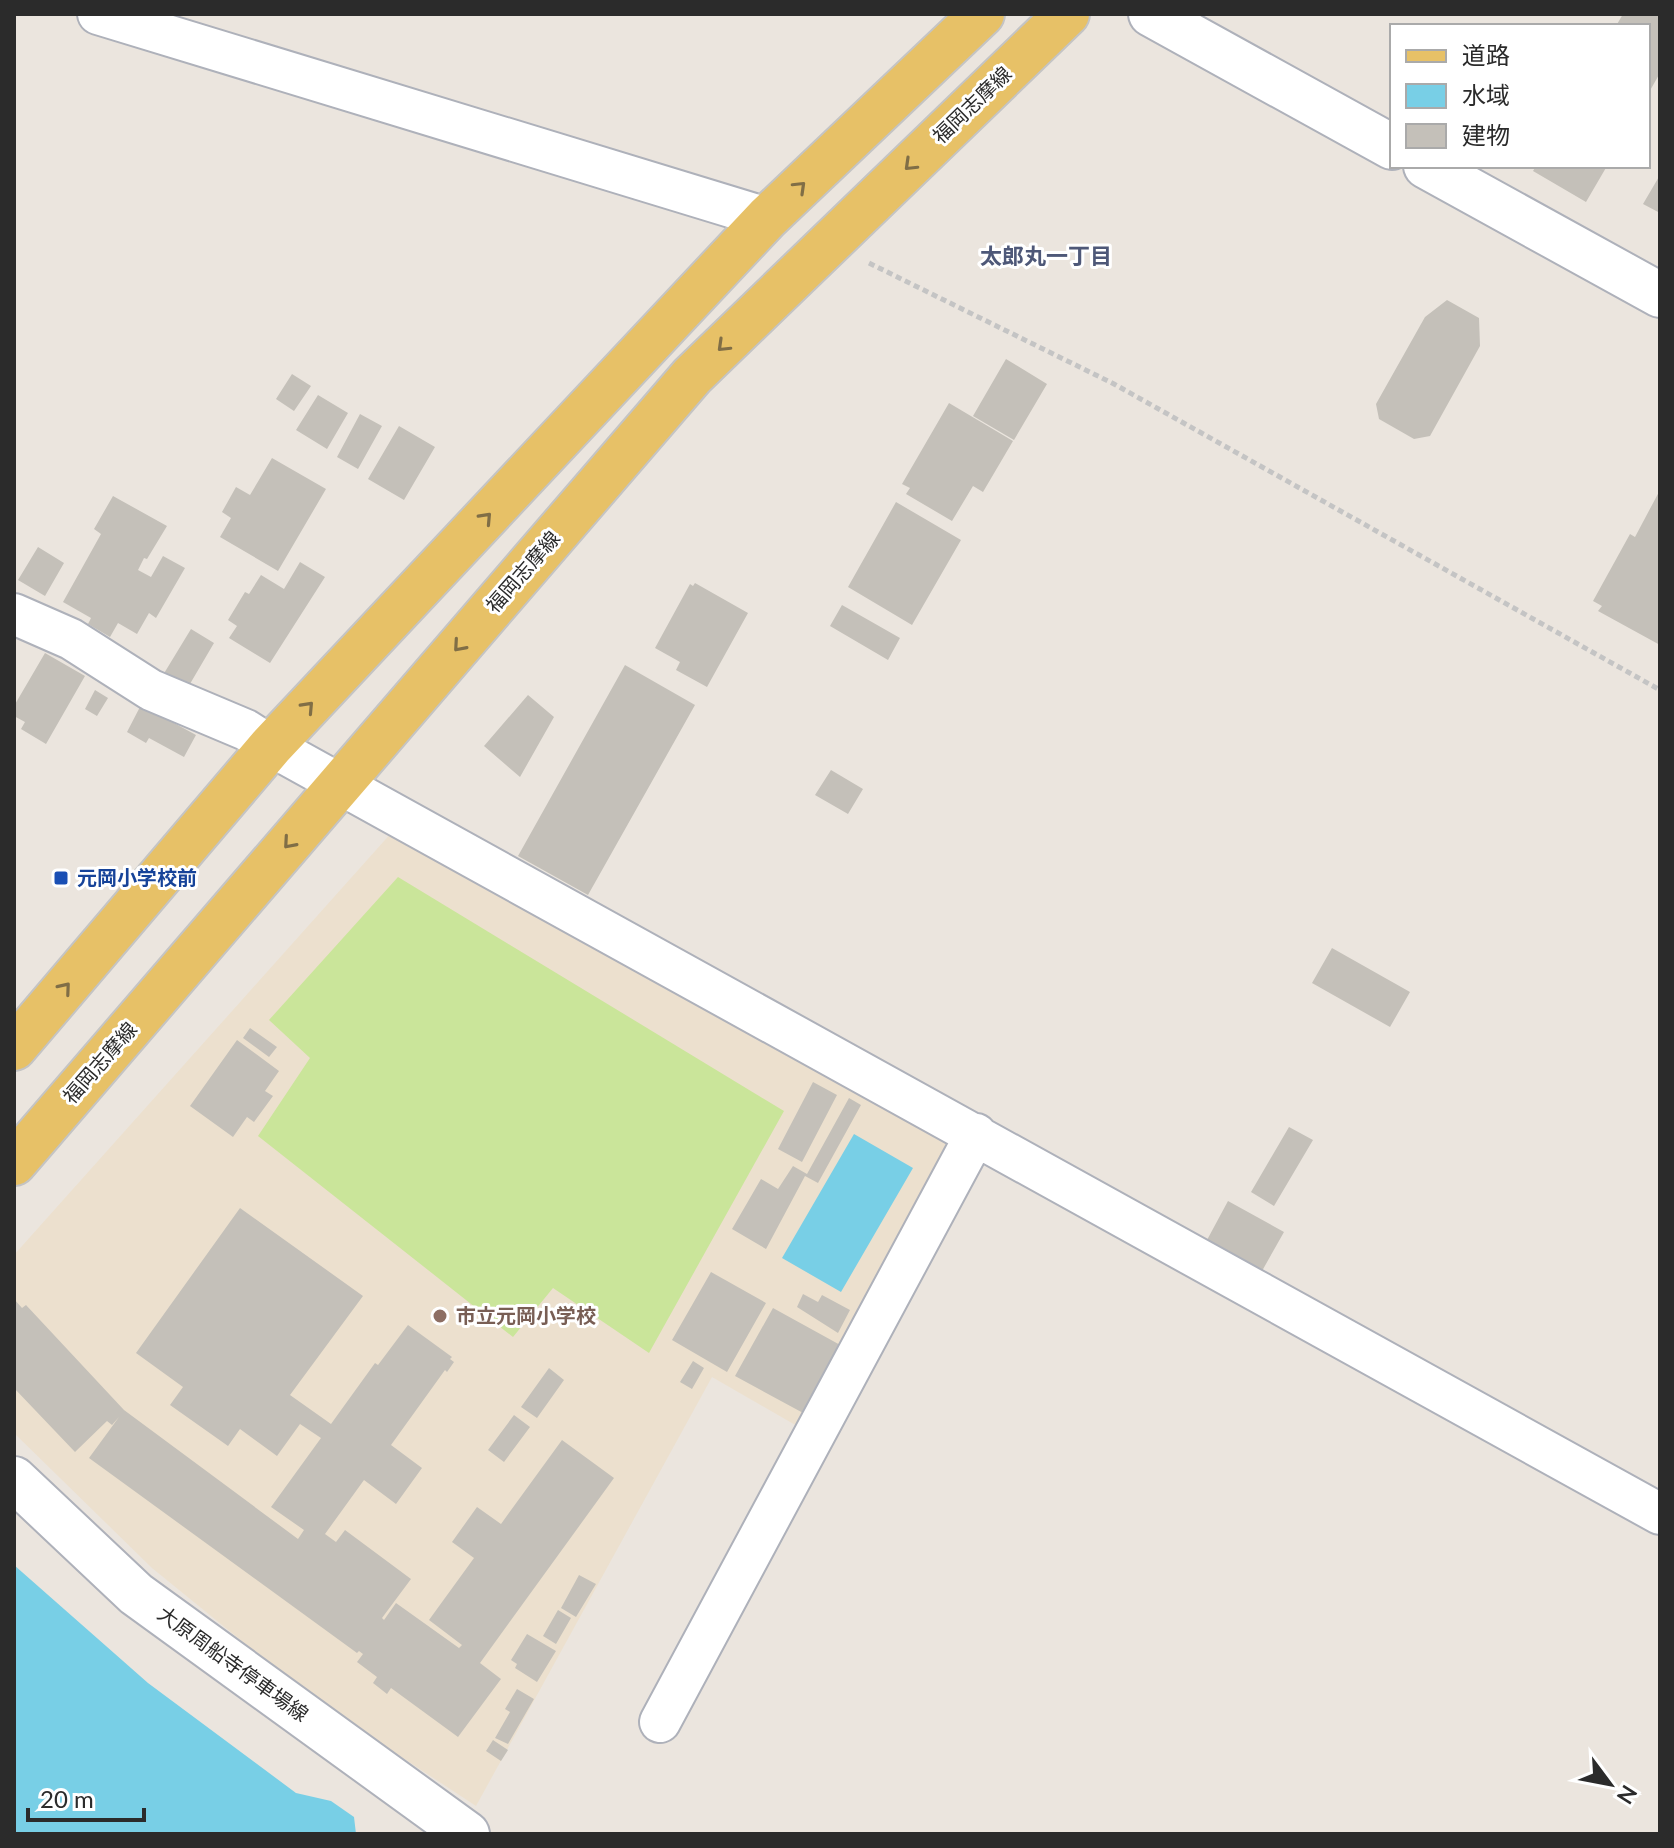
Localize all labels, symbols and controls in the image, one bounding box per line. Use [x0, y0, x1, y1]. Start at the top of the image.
legend [1390, 24, 1650, 168]
text: 道路 [1462, 40, 1510, 69]
street label: 福岡志摩線 [927, 61, 1016, 148]
text: 水域 [1462, 80, 1510, 109]
text: 建物 [1462, 120, 1510, 149]
one-way arrow [905, 155, 919, 170]
one-way arrow [791, 182, 805, 196]
district label: 太郎丸一丁目 [980, 242, 1112, 269]
one-way arrow [718, 336, 732, 351]
one-way arrow [477, 513, 492, 527]
street label: 福岡志摩線 [480, 526, 564, 617]
one-way arrow [454, 636, 469, 651]
one-way arrow [298, 702, 313, 716]
one-way arrow [284, 833, 299, 848]
place label: 元岡小学校前 [77, 865, 197, 889]
marker: 元岡小学校前 [52, 869, 70, 887]
one-way arrow [55, 983, 69, 998]
street label: 福岡志摩線 [57, 1017, 141, 1108]
place label: 市立元岡小学校 [456, 1303, 596, 1327]
marker: 市立元岡小学校 [431, 1307, 449, 1325]
street label: 大原周船寺停車場線 [154, 1601, 313, 1726]
north arrow [1570, 1744, 1650, 1824]
scale bar [28, 1772, 144, 1822]
text: N [1611, 1781, 1643, 1809]
text: 20 m [40, 1784, 94, 1813]

